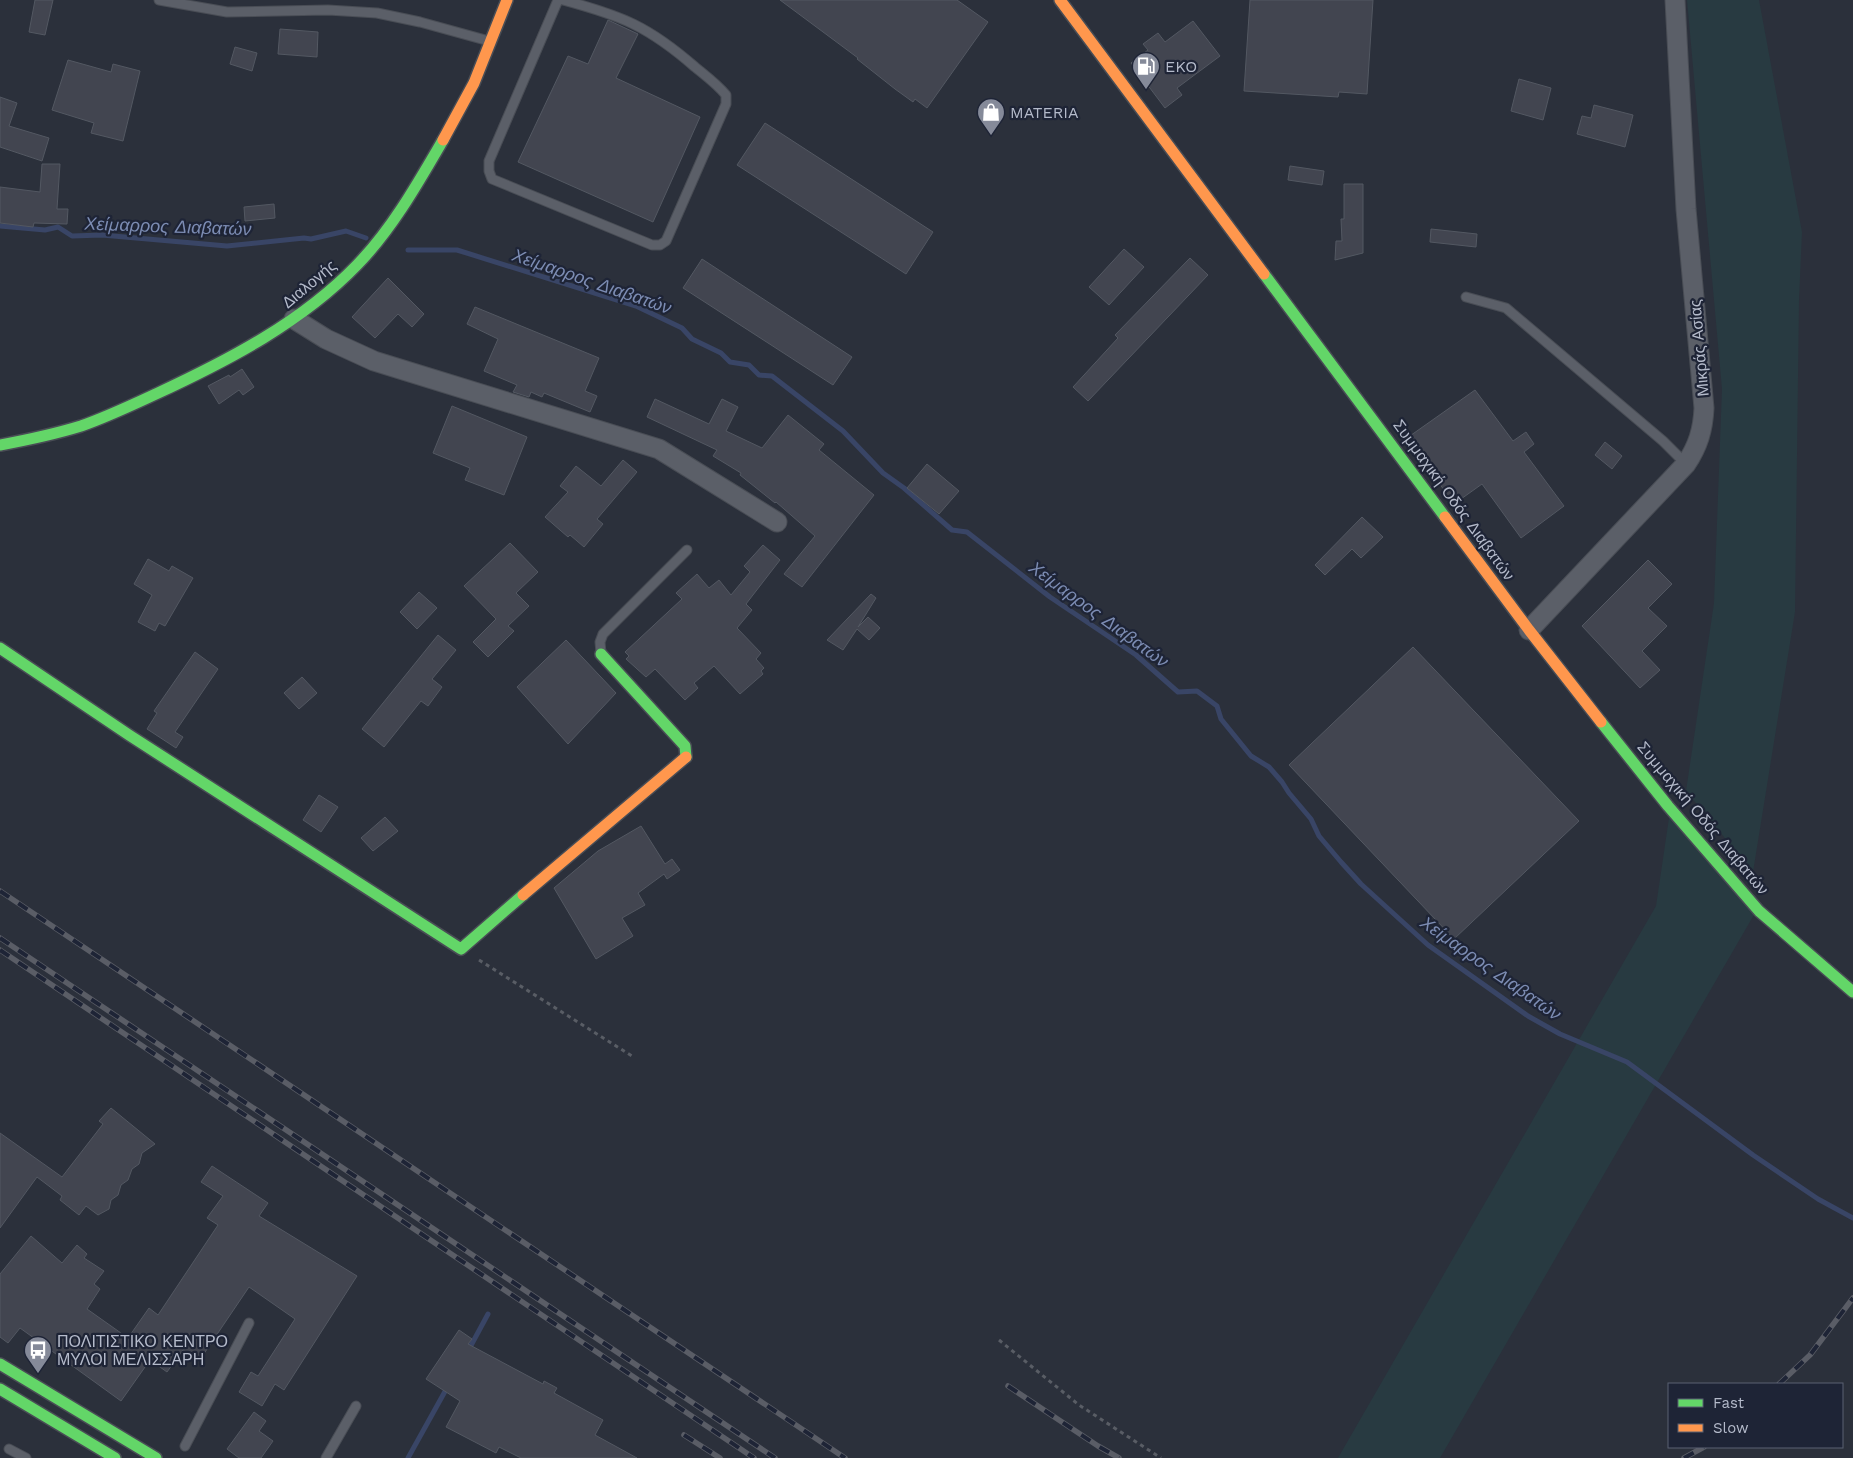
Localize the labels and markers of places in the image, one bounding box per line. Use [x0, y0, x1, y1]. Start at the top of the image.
fuel station icon: EKO [1131, 51, 1161, 90]
place label: EKO [1165, 57, 1197, 76]
shop icon: MATERIA [976, 97, 1006, 136]
place label: MATERIA [1010, 103, 1079, 122]
place label: ΠΟΛΙΤΙΣΤΙΚΟ ΚΕΝΤΡΟ ΜΥΛΟΙ ΜΕΛΙΣΣΑΡΗ [57, 1332, 228, 1369]
bus stop icon: ΠΟΛΙΤΙΣΤΙΚΟ ΚΕΝΤΡΟ ΜΥΛΟΙ ΜΕΛΙΣΣΑΡΗ [23, 1335, 53, 1374]

